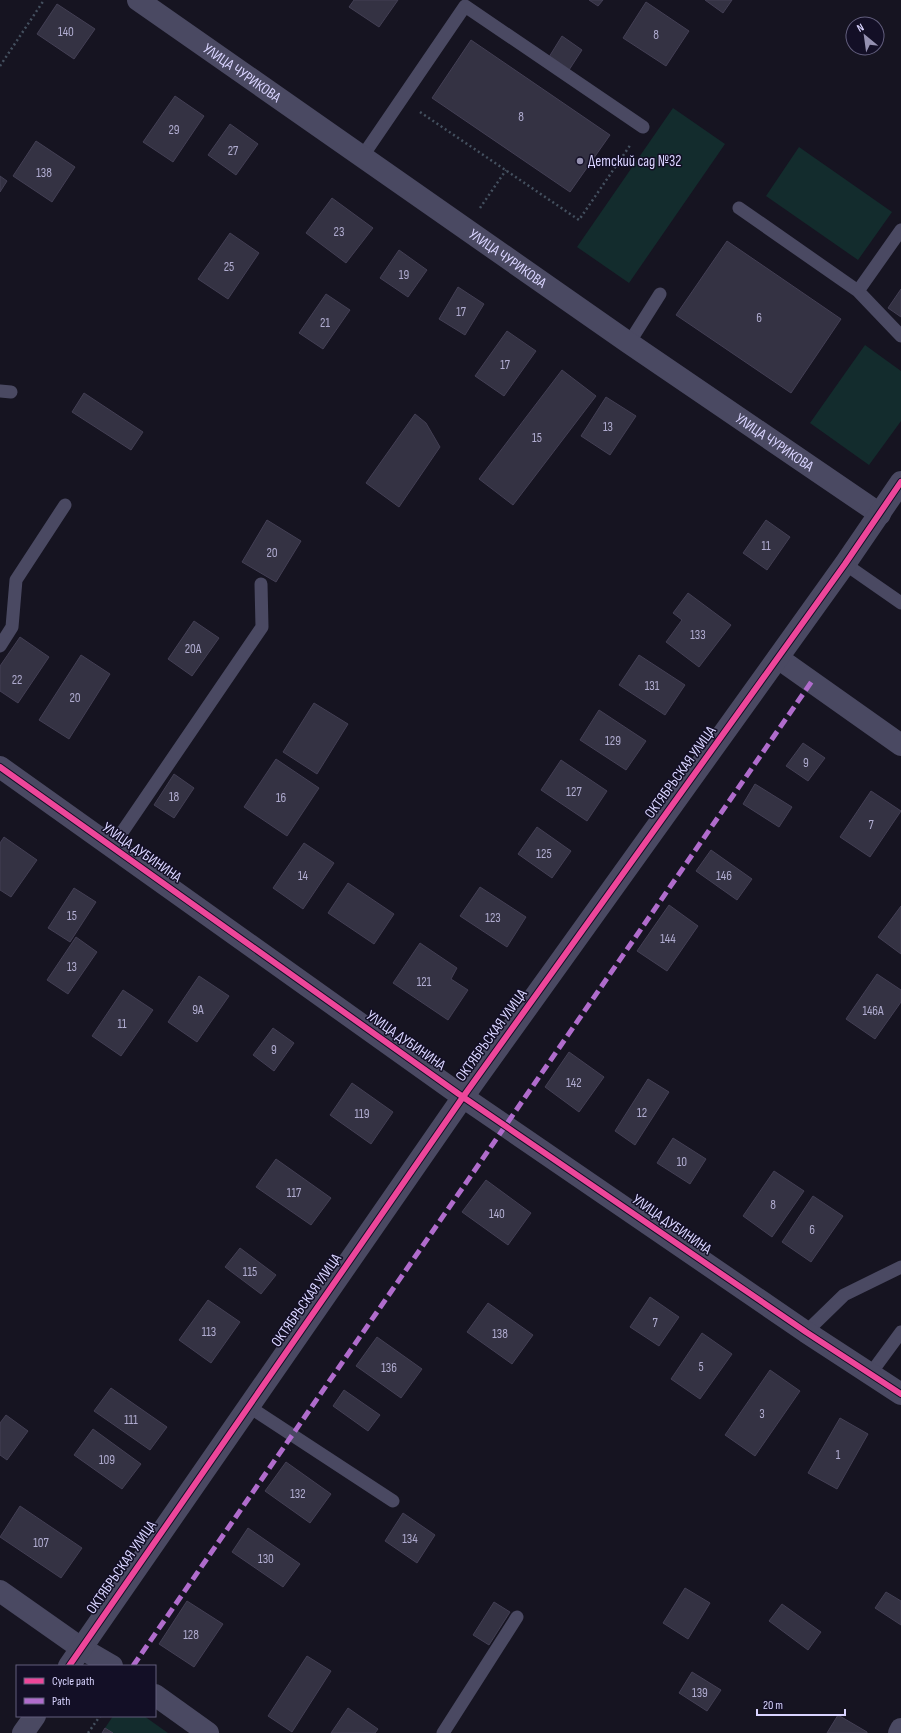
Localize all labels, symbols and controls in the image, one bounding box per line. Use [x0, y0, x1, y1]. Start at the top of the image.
north arrow [845, 16, 885, 56]
text: N [855, 21, 866, 35]
house number: 140 [58, 24, 74, 40]
house number: 8 [653, 27, 659, 43]
street label: УЛИЦА ЧУРИКОВА [199, 39, 285, 107]
house number: 8 [518, 109, 524, 125]
house number: 29 [168, 122, 180, 138]
house number: 27 [228, 143, 239, 159]
place label: Детский сад №32 [588, 152, 681, 171]
marker: Детский сад №32 [575, 156, 585, 166]
house number: 138 [36, 165, 52, 181]
house number: 23 [334, 224, 344, 240]
street label: УЛИЦА ЧУРИКОВА [465, 225, 551, 293]
house number: 25 [224, 259, 234, 275]
house number: 19 [399, 267, 409, 283]
house number: 17 [456, 304, 467, 320]
house number: 6 [756, 310, 762, 326]
house number: 21 [320, 315, 330, 331]
house number: 17 [500, 357, 511, 373]
street label: УЛИЦА ЧУРИКОВА [731, 409, 818, 476]
house number: 13 [603, 419, 613, 435]
house number: 15 [532, 430, 542, 446]
house number: 11 [761, 538, 771, 554]
house number: 20 [266, 545, 278, 561]
house number: 133 [690, 627, 706, 643]
house number: 20А [185, 641, 202, 657]
house number: 22 [12, 672, 22, 688]
house number: 131 [645, 678, 660, 694]
house number: 20 [69, 690, 81, 706]
street label: ОКТЯБРЬСКАЯ УЛИЦА [640, 722, 721, 822]
house number: 129 [605, 733, 621, 749]
house number: 9 [803, 755, 809, 771]
house number: 127 [566, 784, 582, 800]
house number: 18 [169, 789, 179, 805]
house number: 16 [276, 790, 286, 806]
house number: 7 [868, 817, 874, 833]
street label: УЛИЦА ДУБИНИНА [98, 818, 186, 887]
house number: 125 [536, 846, 552, 862]
house number: 14 [298, 868, 309, 884]
house number: 146 [716, 868, 732, 884]
house number: 15 [67, 908, 77, 924]
house number: 123 [485, 910, 501, 926]
house number: 144 [660, 931, 676, 947]
house number: 13 [67, 959, 77, 975]
house number: 121 [417, 974, 432, 990]
street label: ОКТЯБРЬСКАЯ УЛИЦА [451, 985, 532, 1085]
house number: 9А [192, 1002, 204, 1018]
house number: 146А [862, 1003, 884, 1019]
street label: УЛИЦА ДУБИНИНА [362, 1006, 450, 1075]
house number: 11 [117, 1016, 127, 1032]
house number: 9 [271, 1042, 277, 1058]
house number: 142 [566, 1075, 582, 1091]
house number: 12 [637, 1105, 647, 1121]
house number: 119 [355, 1106, 370, 1122]
house number: 10 [677, 1154, 687, 1170]
house number: 117 [287, 1185, 302, 1201]
street label: УЛИЦА ДУБИНИНА [628, 1190, 716, 1259]
house number: 8 [770, 1197, 776, 1213]
house number: 140 [489, 1206, 505, 1222]
house number: 6 [809, 1222, 815, 1238]
street label: ОКТЯБРЬСКАЯ УЛИЦА [267, 1249, 346, 1351]
house number: 115 [243, 1264, 257, 1280]
house number: 7 [652, 1315, 658, 1331]
house number: 113 [202, 1324, 216, 1340]
house number: 138 [492, 1326, 508, 1342]
house number: 5 [698, 1359, 704, 1375]
house number: 136 [381, 1360, 397, 1376]
house number: 3 [759, 1406, 765, 1422]
house number: 111 [124, 1412, 138, 1428]
house number: 1 [836, 1447, 841, 1463]
house number: 109 [99, 1452, 115, 1468]
house number: 132 [290, 1486, 306, 1502]
street label: ОКТЯБРЬСКАЯ УЛИЦА [82, 1516, 161, 1618]
house number: 134 [402, 1531, 418, 1547]
house number: 107 [33, 1535, 50, 1551]
house number: 130 [258, 1551, 274, 1567]
house number: 128 [183, 1627, 199, 1643]
legend [16, 1665, 156, 1717]
text: Cycle path [52, 1674, 94, 1689]
house number: 139 [692, 1685, 708, 1701]
scale bar [757, 1691, 845, 1717]
text: Path [52, 1694, 70, 1709]
text: 20 m [763, 1698, 783, 1713]

